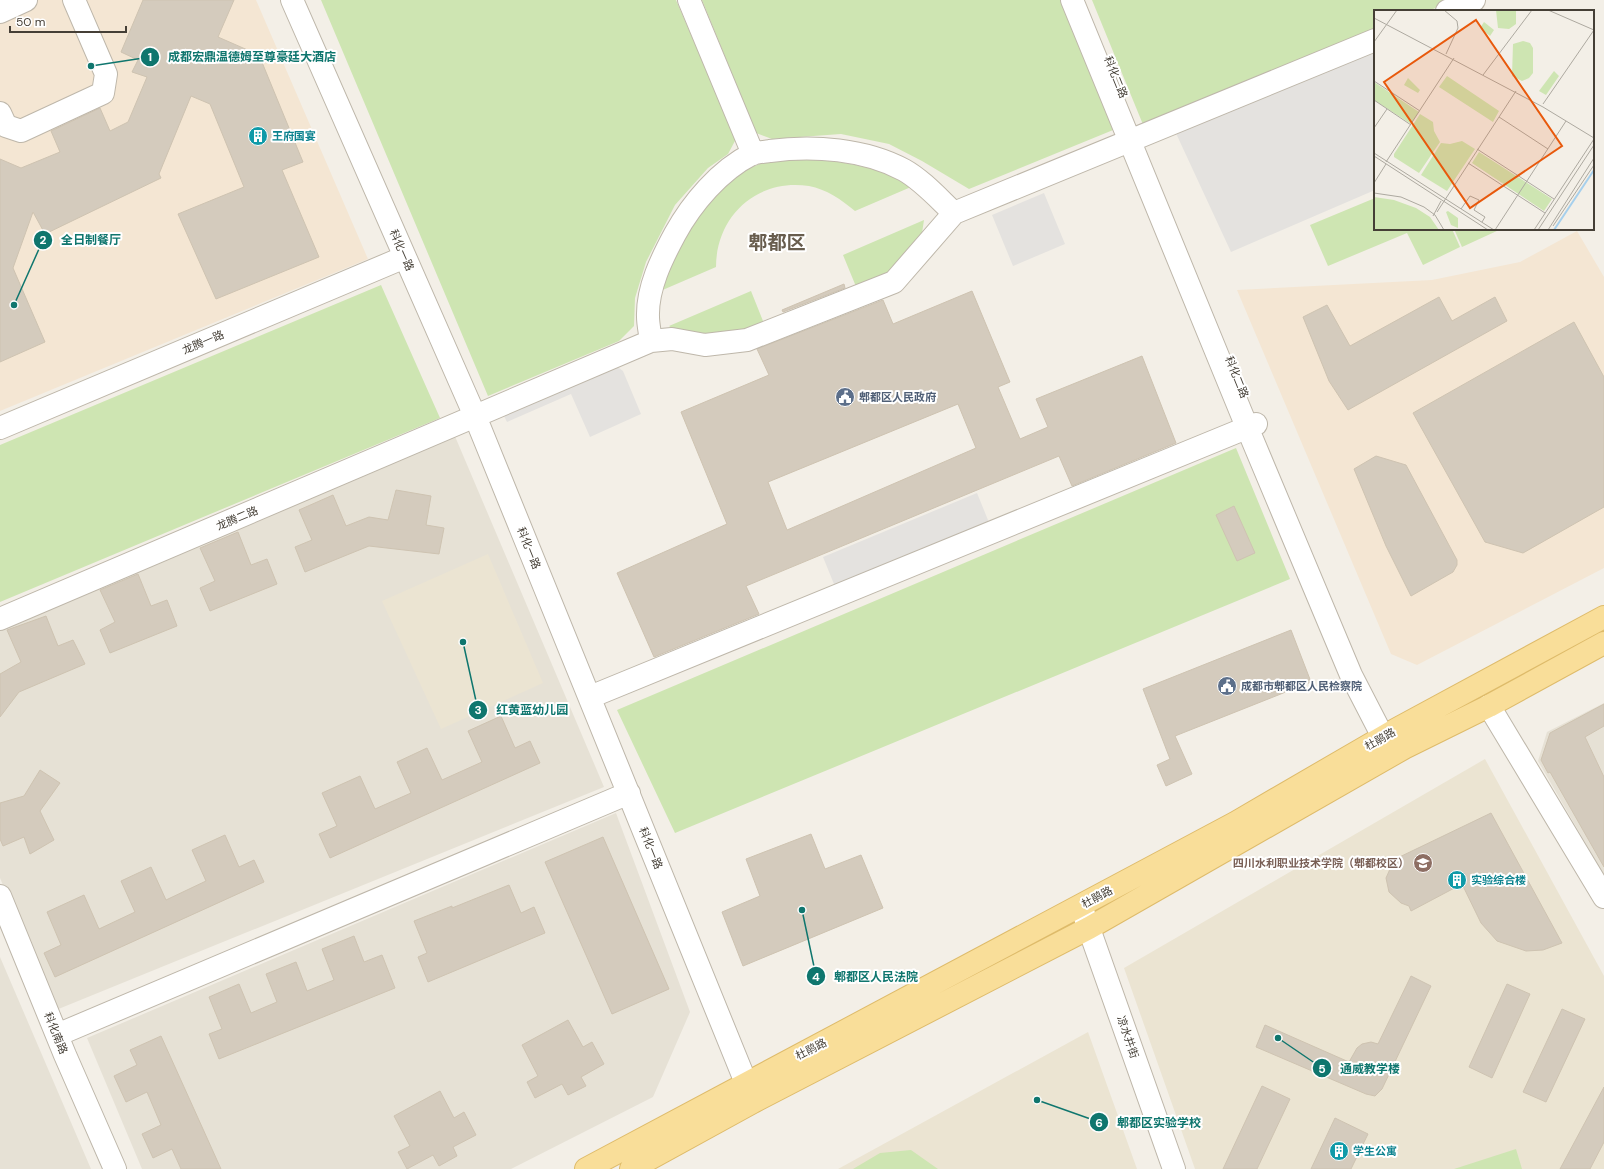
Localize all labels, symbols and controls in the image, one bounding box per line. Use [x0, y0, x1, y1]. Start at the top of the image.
scale bar [10, 8, 126, 34]
inset map [1374, 10, 1594, 230]
text: 50 m [16, 14, 45, 30]
callout: 成都宏鼎温德姆至尊豪廷大酒店 [140, 45, 344, 69]
text: 1 [148, 49, 152, 65]
text: 成都宏鼎温德姆至尊豪廷大酒店 [168, 49, 336, 65]
street label: 科化二路 [1101, 54, 1131, 100]
building icon: 王府国宴 [247, 125, 269, 147]
place label: 王府国宴 [272, 129, 316, 143]
street label: 科化一路 [387, 227, 417, 273]
callout: 全日制餐厅 [33, 228, 129, 252]
district label: 郫都区 [748, 230, 806, 255]
text: 2 [40, 232, 47, 248]
text: 全日制餐厅 [61, 232, 121, 248]
street label: 龙腾一路 [180, 327, 226, 357]
street label: 科化二路 [1222, 354, 1252, 400]
public building icon: 郫都区人民政府 [834, 386, 856, 408]
place label: 郫都区人民政府 [859, 390, 936, 404]
street label: 龙腾二路 [214, 503, 260, 533]
street label: 科化一路 [514, 525, 544, 571]
public building icon: 成都市郫都区人民检察院 [1216, 675, 1238, 697]
place label: 成都市郫都区人民检察院 [1241, 679, 1362, 693]
callout: 红黄蓝幼儿园 [468, 698, 576, 722]
text: 3 [474, 702, 482, 718]
text: 红黄蓝幼儿园 [496, 702, 568, 718]
street label: 杜鹃路 [1362, 725, 1398, 753]
street label: 科化一路 [636, 825, 666, 871]
school or university icon: 四川水利职业技术学院（郫都校区） [1412, 852, 1434, 874]
place label: 四川水利职业技术学院（郫都校区） [1233, 856, 1409, 870]
building icon: 实验综合楼 [1446, 869, 1468, 891]
place label: 实验综合楼 [1471, 873, 1526, 887]
street label: 杜鹃路 [1079, 883, 1115, 911]
callout: 郫都区人民法院 [806, 964, 926, 988]
text: 4 [812, 969, 820, 985]
text: 郫都区人民法院 [834, 969, 918, 985]
street label: 科化南路 [41, 1010, 71, 1056]
street label: 凉水井街 [1114, 1014, 1142, 1060]
street label: 杜鹃路 [793, 1035, 829, 1063]
callout: 通威教学楼 [1312, 1056, 1408, 1080]
text: 5 [1318, 1061, 1326, 1077]
text: 通威教学楼 [1340, 1061, 1400, 1077]
callout: 郫都区实验学校 [1089, 1110, 1209, 1134]
text: 6 [1095, 1115, 1103, 1131]
text: 郫都区实验学校 [1117, 1115, 1201, 1131]
building icon: 学生公寓 [1328, 1140, 1350, 1162]
place label: 学生公寓 [1353, 1144, 1397, 1158]

